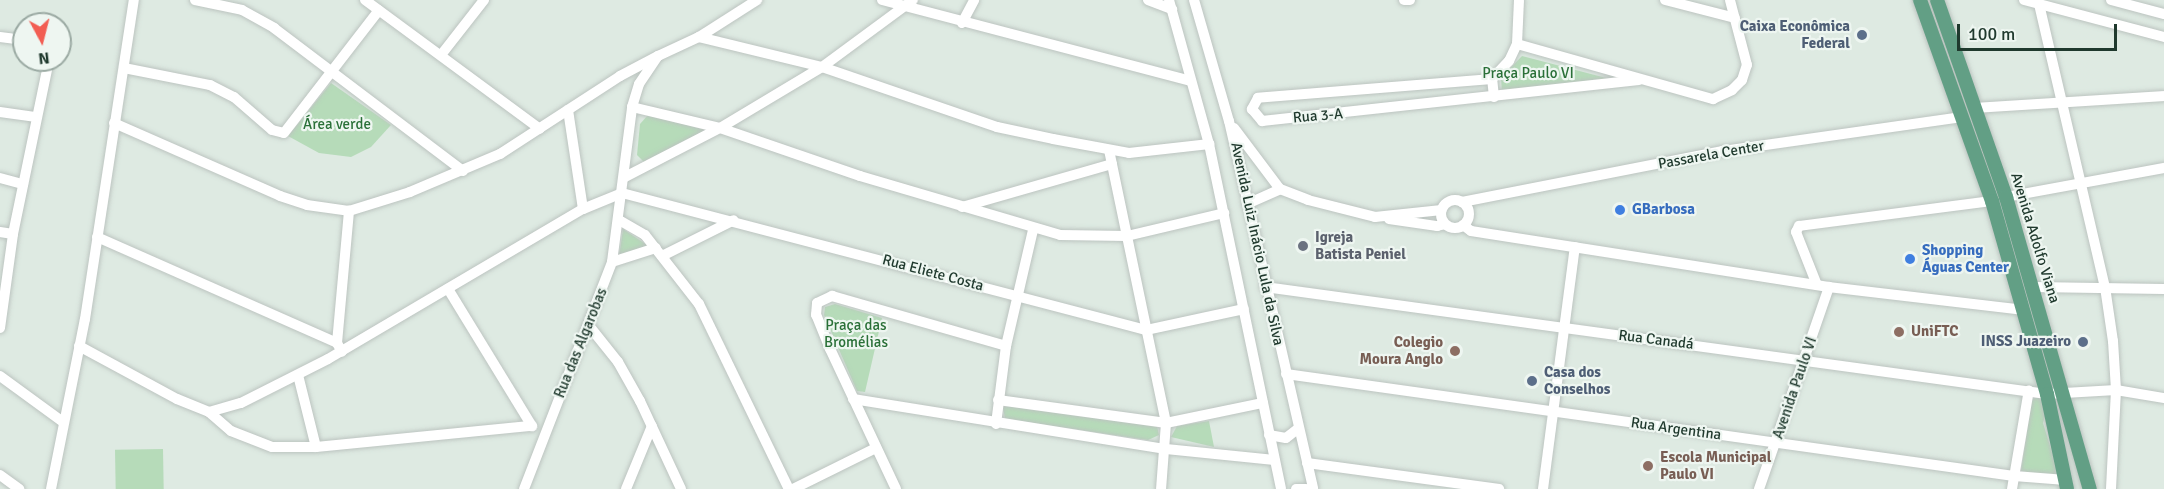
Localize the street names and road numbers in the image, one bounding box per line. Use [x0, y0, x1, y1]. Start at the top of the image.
street label: Rua 3-A [1292, 105, 1344, 127]
street label: Passarela Center [1657, 137, 1765, 173]
street label: Avenida Luiz Inácio Lula da Silva [1227, 141, 1287, 347]
street label: Avenida Adolfo Viana [2007, 171, 2063, 305]
street label: Rua Eliete Costa [880, 251, 986, 295]
street label: Rua das Algarobas [551, 285, 611, 401]
street label: Rua Canadá [1617, 326, 1695, 354]
street label: Avenida Paulo VI [1769, 335, 1821, 441]
street label: Rua Argentina [1630, 414, 1722, 444]

